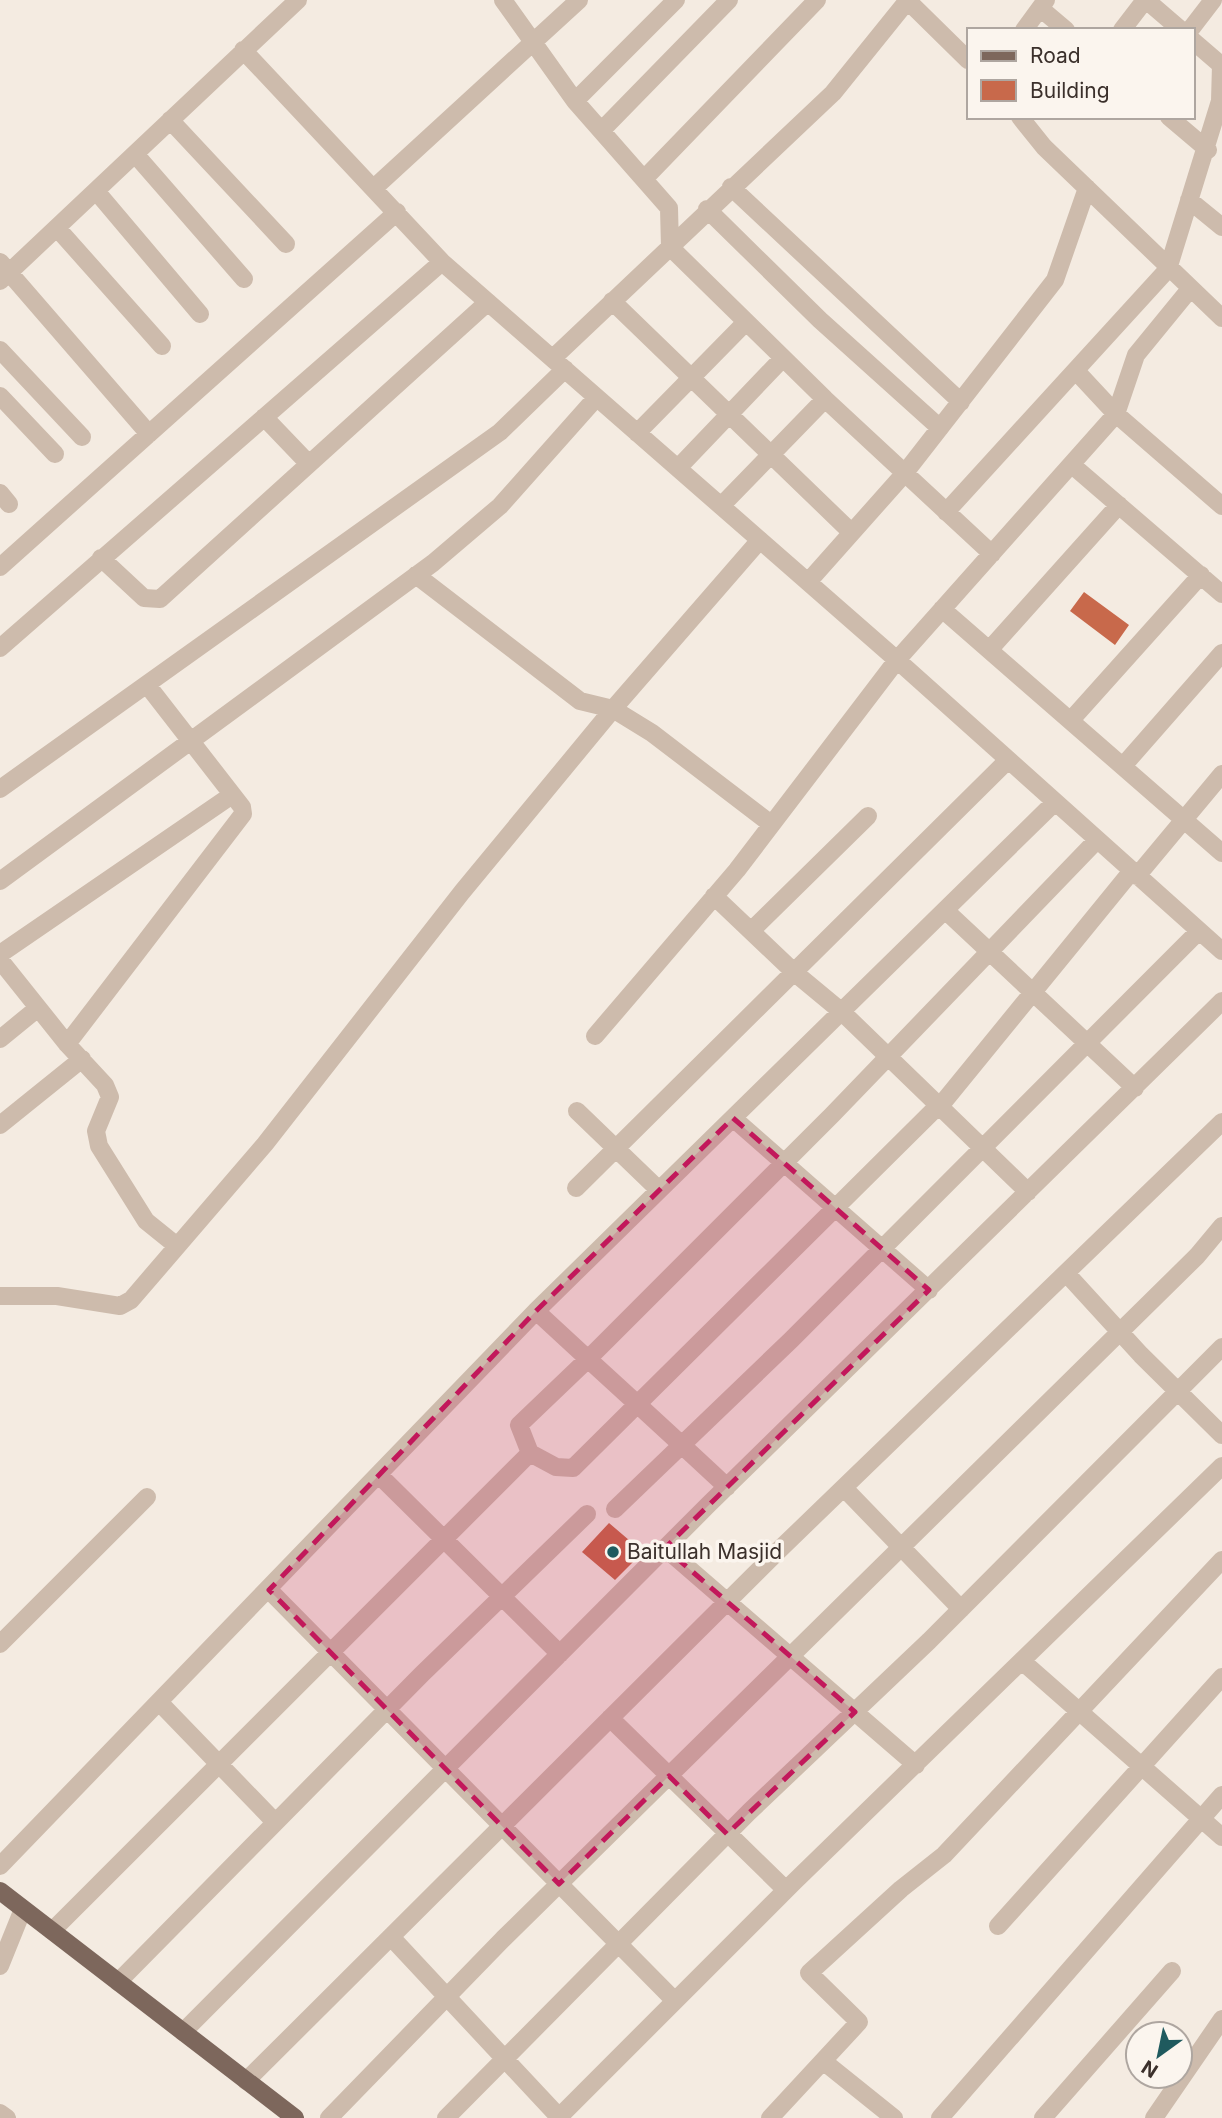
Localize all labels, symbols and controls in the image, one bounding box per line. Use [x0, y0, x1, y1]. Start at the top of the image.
legend [967, 28, 1194, 119]
text: Road [1030, 43, 1081, 68]
text: Building [1030, 78, 1110, 103]
place label: Baitullah Masjid [627, 1539, 782, 1564]
marker: Baitullah Masjid [605, 1544, 621, 1560]
north arrow [1124, 2020, 1194, 2090]
text: N [1138, 2055, 1162, 2082]

